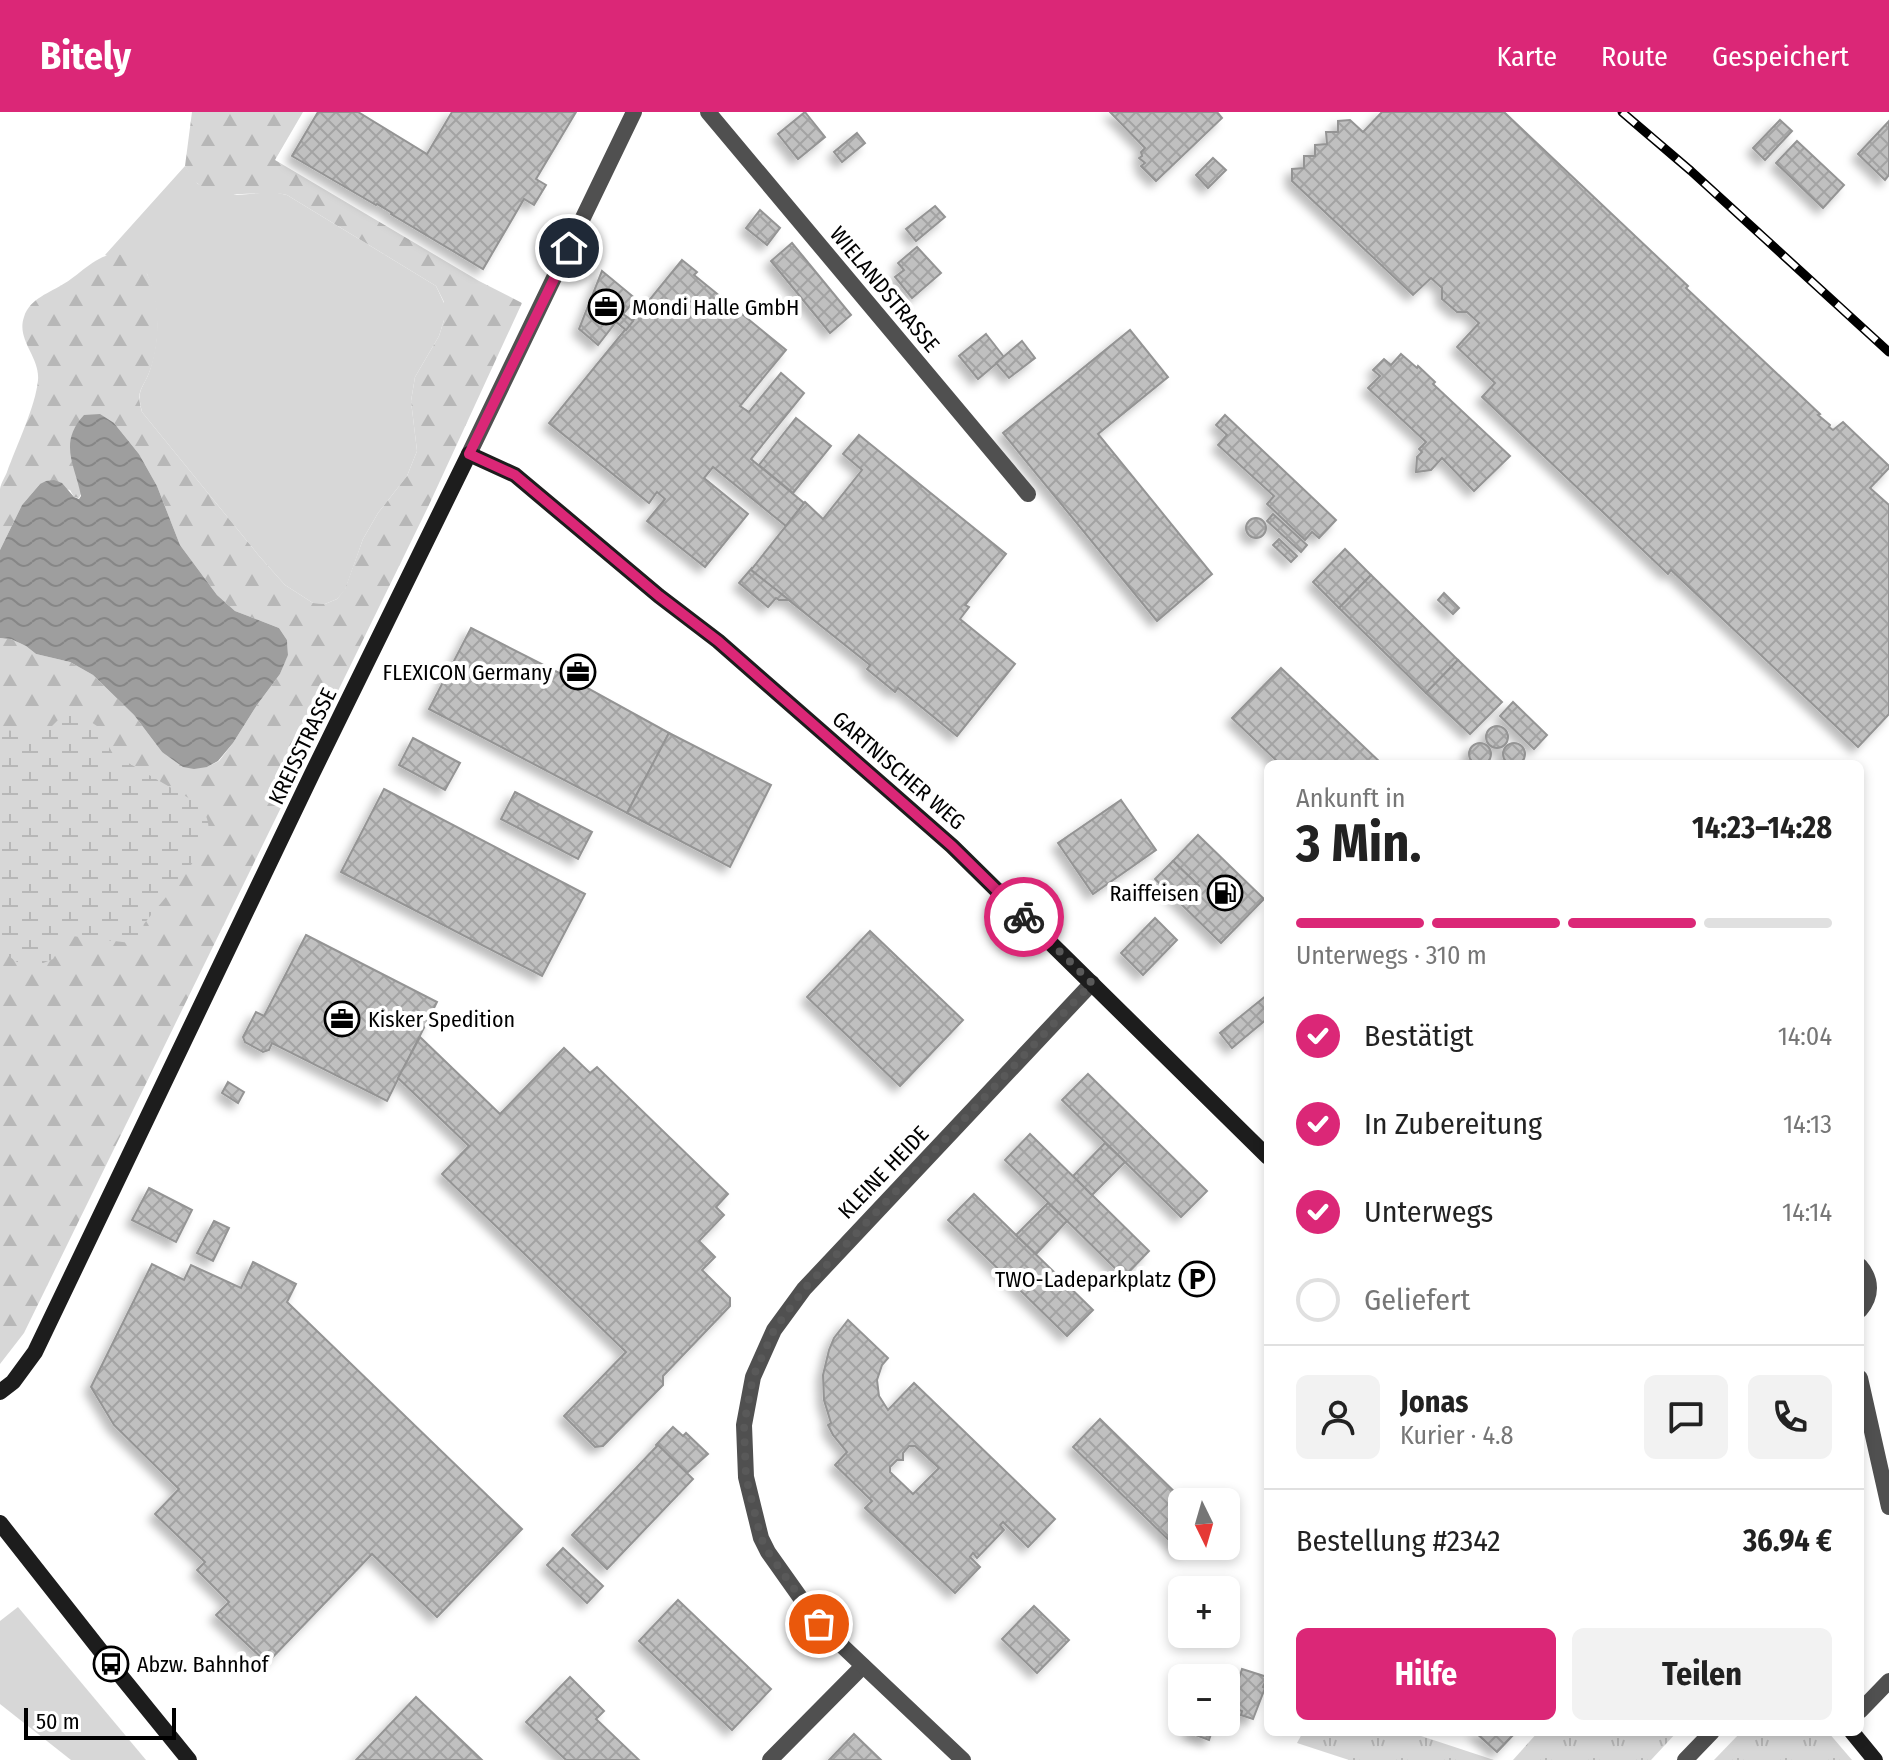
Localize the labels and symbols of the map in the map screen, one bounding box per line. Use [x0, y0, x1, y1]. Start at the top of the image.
pin [535, 214, 603, 282]
street label: WIELANDSTRASSE [824, 221, 945, 358]
office icon: Mondi Halle GmbH [587, 288, 625, 326]
place label: Mondi Halle GmbH [632, 294, 799, 321]
office icon: FLEXICON Germany [559, 653, 597, 691]
place label: FLEXICON Germany [383, 659, 552, 686]
street label: KREISSTRASSE [263, 683, 342, 809]
street label: GARTNISCHER WEG [827, 705, 971, 835]
fuel station icon: Raiffeisen [1206, 874, 1244, 912]
courier [984, 877, 1064, 957]
place label: Raiffeisen [1109, 880, 1199, 907]
office icon: Kisker Spedition [323, 1000, 361, 1038]
place label: Kisker Spedition [368, 1006, 515, 1033]
street label: KLEINE HEIDE [832, 1120, 934, 1224]
parking icon: TWO-Ladeparkplatz [1178, 1260, 1216, 1298]
place label: TWO-Ladeparkplatz [995, 1266, 1171, 1293]
north arrow [1168, 1488, 1240, 1560]
pin [785, 1590, 853, 1658]
bus stop icon: Abzw. Bahnhof [92, 1645, 130, 1683]
place label: Abzw. Bahnhof [137, 1651, 270, 1678]
scale bar [24, 1704, 176, 1740]

